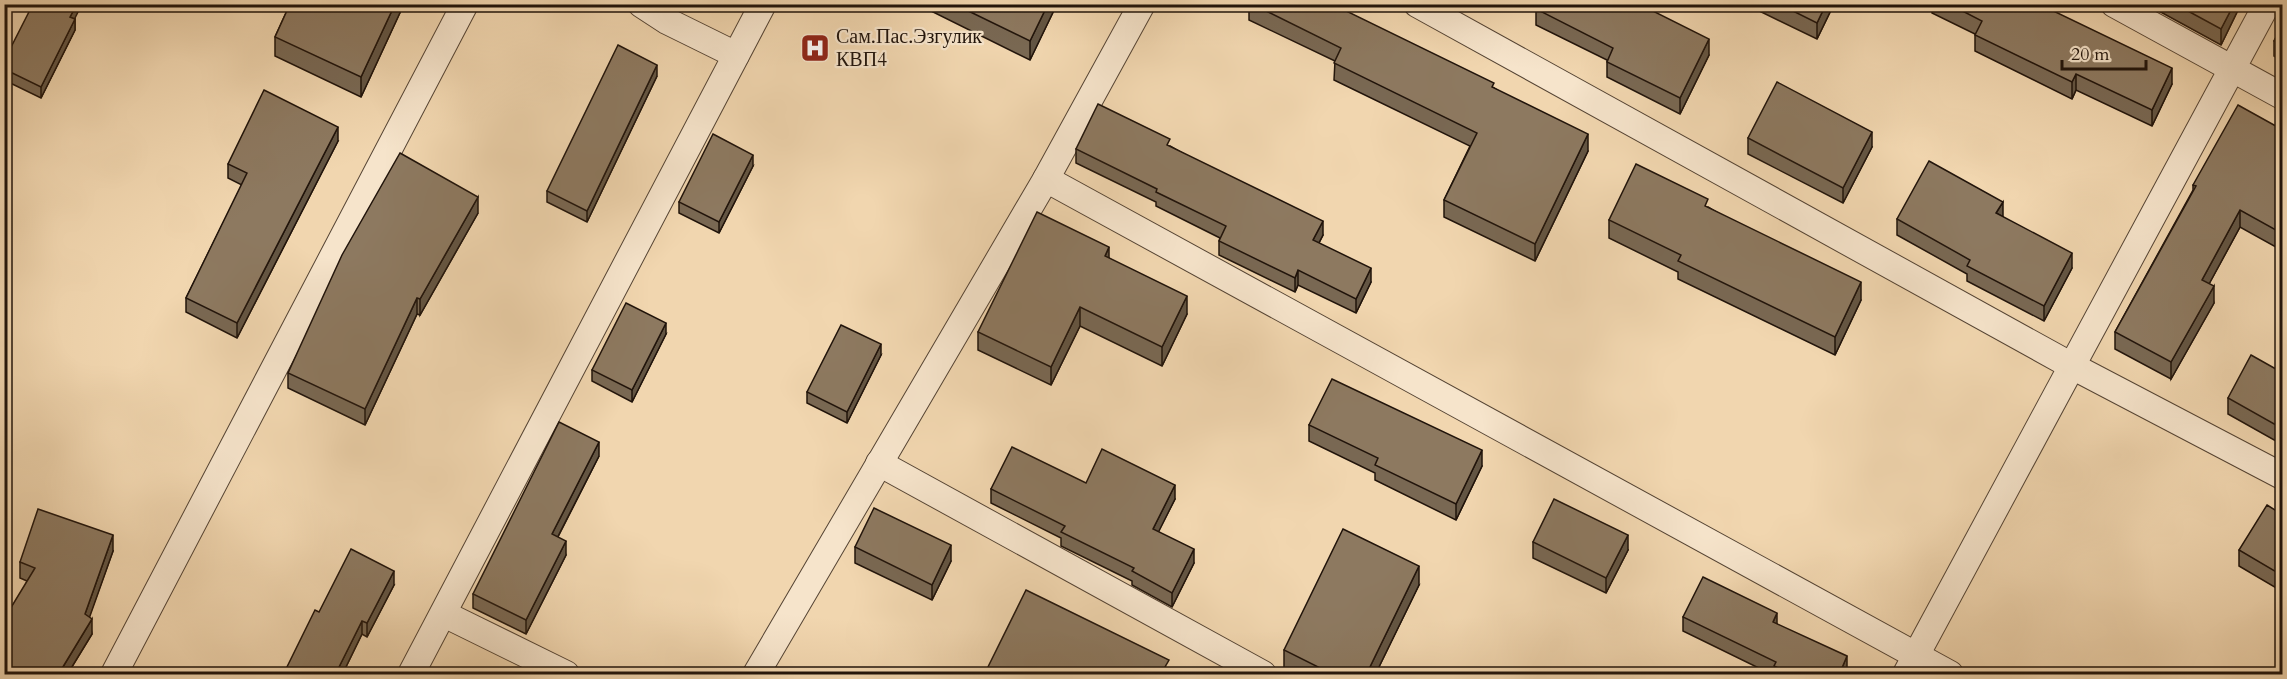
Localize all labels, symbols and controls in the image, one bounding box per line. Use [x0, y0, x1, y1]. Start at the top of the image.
place label: Сам.Пас.Эзгулик КВП4 [836, 23, 982, 73]
hospital icon: Сам.Пас.Эзгулик КВП4 [799, 32, 831, 64]
scale bar [2062, 33, 2146, 71]
text: 20 m [2071, 42, 2110, 67]

